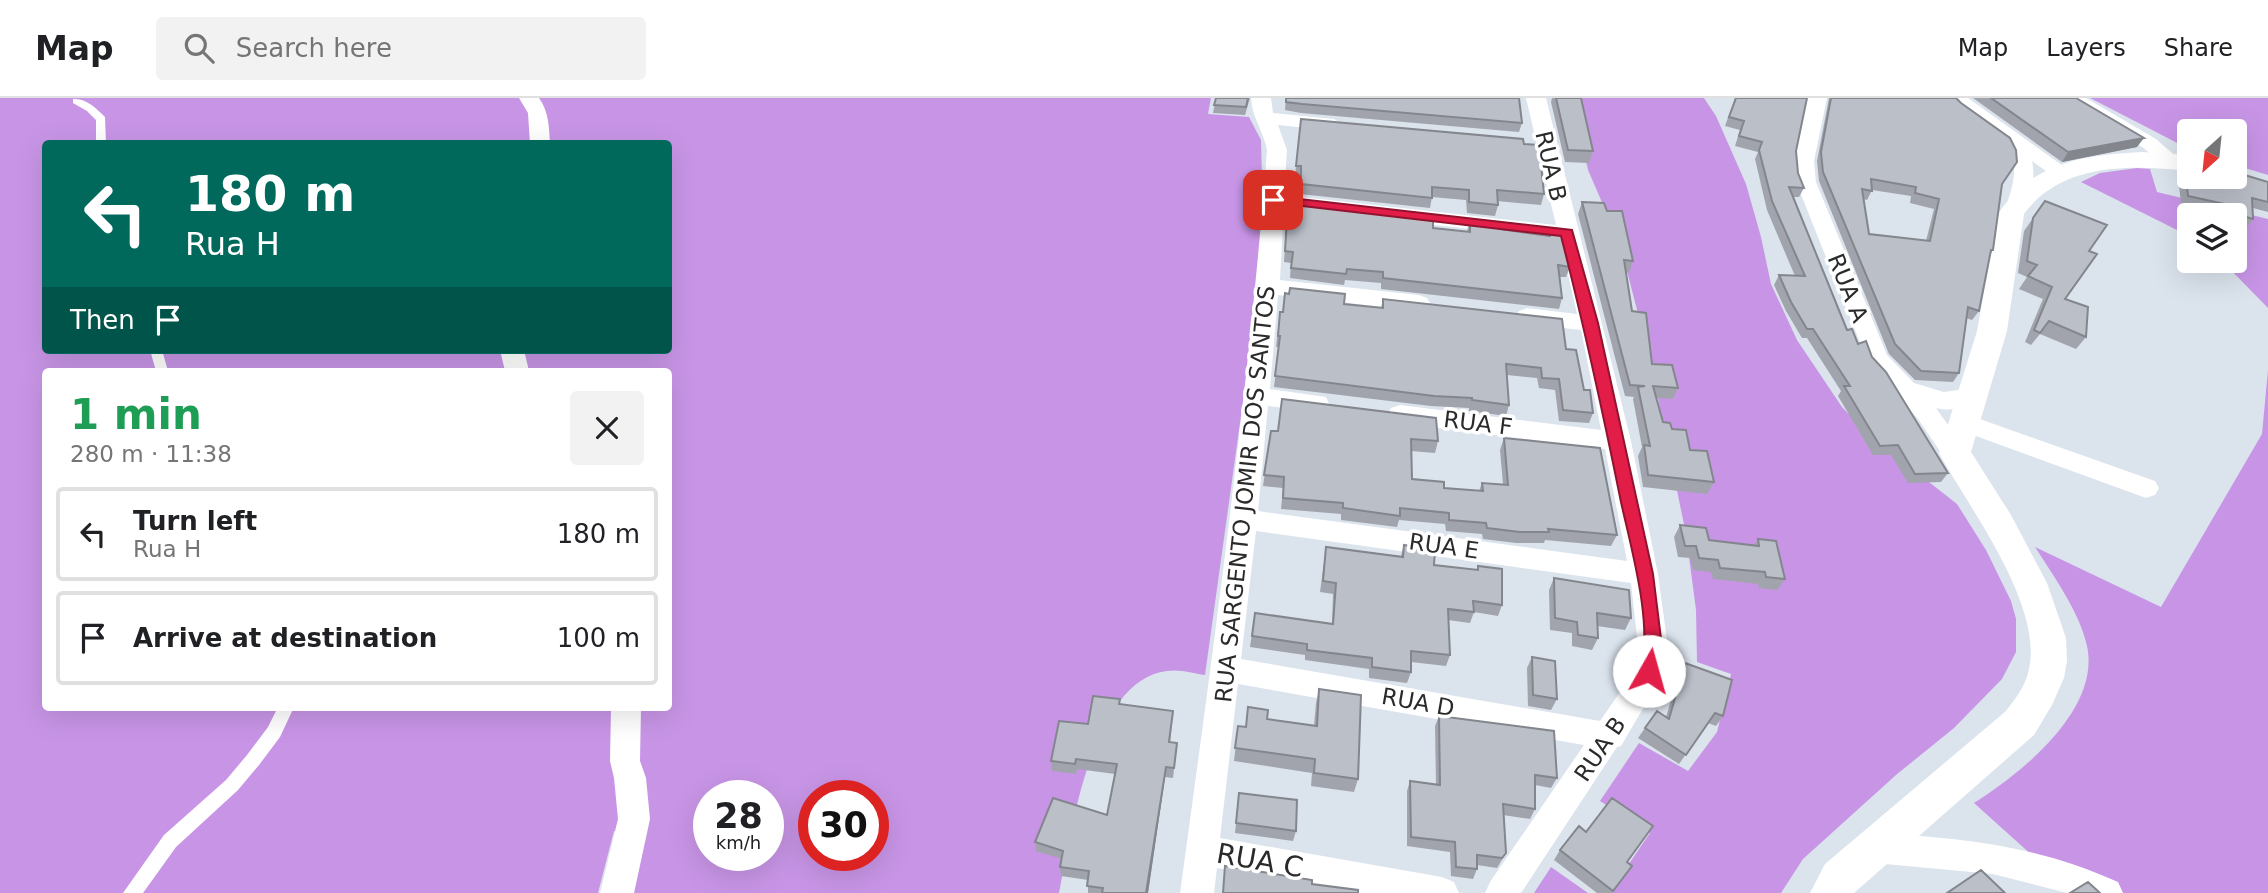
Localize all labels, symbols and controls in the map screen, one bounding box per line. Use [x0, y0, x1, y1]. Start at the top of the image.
search box [156, 17, 646, 80]
text: Map [35, 29, 114, 68]
icon: search [180, 29, 218, 67]
text: Search here [236, 33, 392, 63]
text: Map [1958, 34, 2008, 62]
text: Layers [2046, 34, 2126, 62]
text: Share [2164, 34, 2233, 62]
north arrow [2177, 119, 2247, 189]
map controls [2177, 119, 2247, 273]
street label: RUA B [1530, 128, 1572, 204]
text: 180 m [185, 166, 355, 223]
icon: left [70, 168, 161, 259]
pin [1243, 170, 1303, 230]
icon: arrive [1254, 181, 1292, 219]
button: layers [2177, 203, 2247, 273]
text: Rua H [185, 225, 280, 263]
street label: RUA A [1823, 250, 1874, 326]
street label: RUA SARGENTO JOMIR DOS SANTOS [1210, 284, 1280, 704]
icon: arrive [149, 301, 187, 339]
text: Then [70, 305, 135, 335]
text: 1 min [70, 390, 202, 439]
button: close [570, 391, 644, 465]
street label: RUA F [1442, 406, 1514, 440]
text: 280 m · 11:38 [70, 441, 232, 467]
text: Turn left [133, 506, 257, 536]
icon: left [74, 515, 112, 553]
text: 180 m [557, 519, 640, 549]
street label: RUA E [1407, 528, 1481, 564]
text: Rua H [133, 536, 201, 562]
icon: arrive [74, 619, 112, 657]
text: Arrive at destination [133, 623, 437, 653]
text: 100 m [557, 623, 640, 653]
position arrow [1612, 634, 1686, 708]
street label: RUA D [1380, 683, 1456, 721]
street label: RUA B [1569, 712, 1631, 786]
speed limit sign: 30 [798, 780, 889, 871]
text: 28 [714, 796, 763, 836]
text: km/h [716, 832, 761, 853]
street label: RUA C [1214, 837, 1306, 884]

